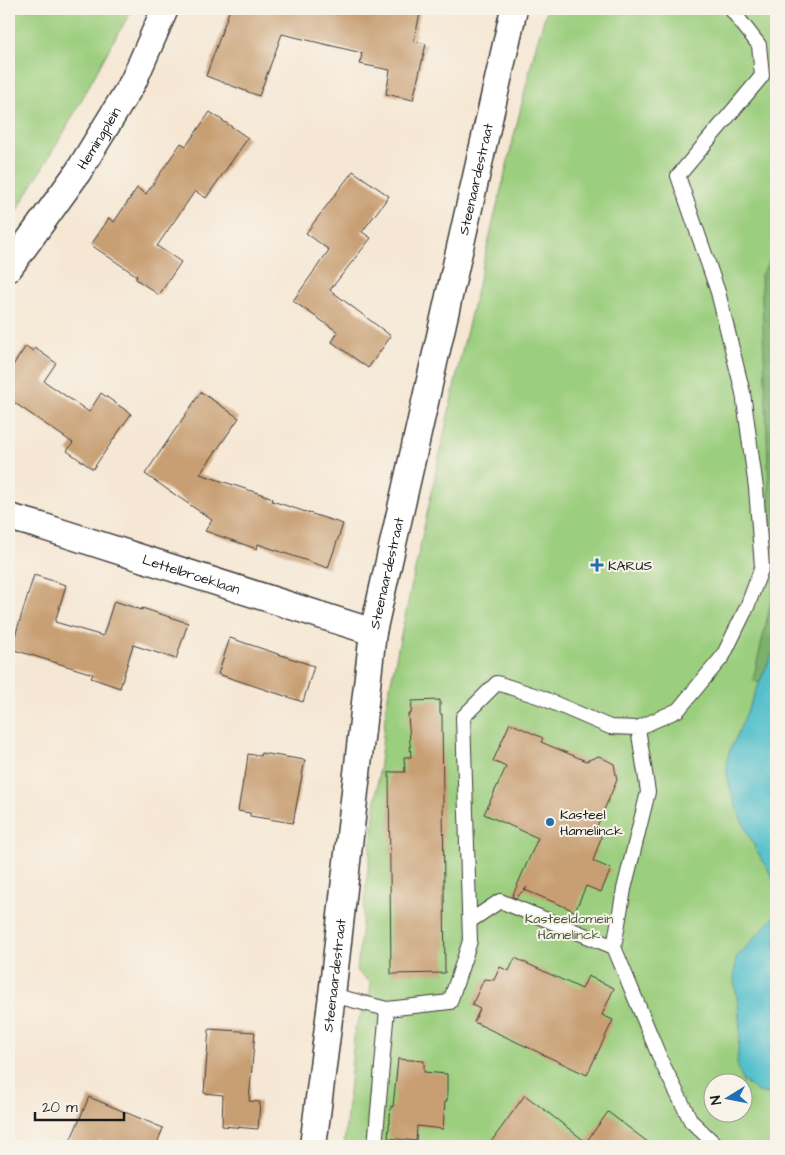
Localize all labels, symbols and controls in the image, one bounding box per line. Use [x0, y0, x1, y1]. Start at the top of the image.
street label: Hemingplein [73, 103, 126, 174]
street label: Steenaardestraat [454, 121, 499, 237]
street label: Steenaardestraat [365, 515, 410, 631]
street label: Lettelbroeklaan [140, 550, 242, 600]
place label: KARUS [608, 556, 652, 576]
marker: KARUS [590, 558, 604, 572]
place label: Kasteel Hamelinck [560, 805, 623, 841]
marker: Kasteel Hamelinck [544, 816, 556, 828]
park label: Kasteeldomein Hamelinck [525, 909, 613, 945]
street label: Steenaardestraat [318, 917, 352, 1033]
north arrow [702, 1072, 752, 1122]
scale bar [35, 1090, 124, 1122]
text: N [706, 1094, 727, 1106]
text: 20 m [42, 1097, 78, 1118]

